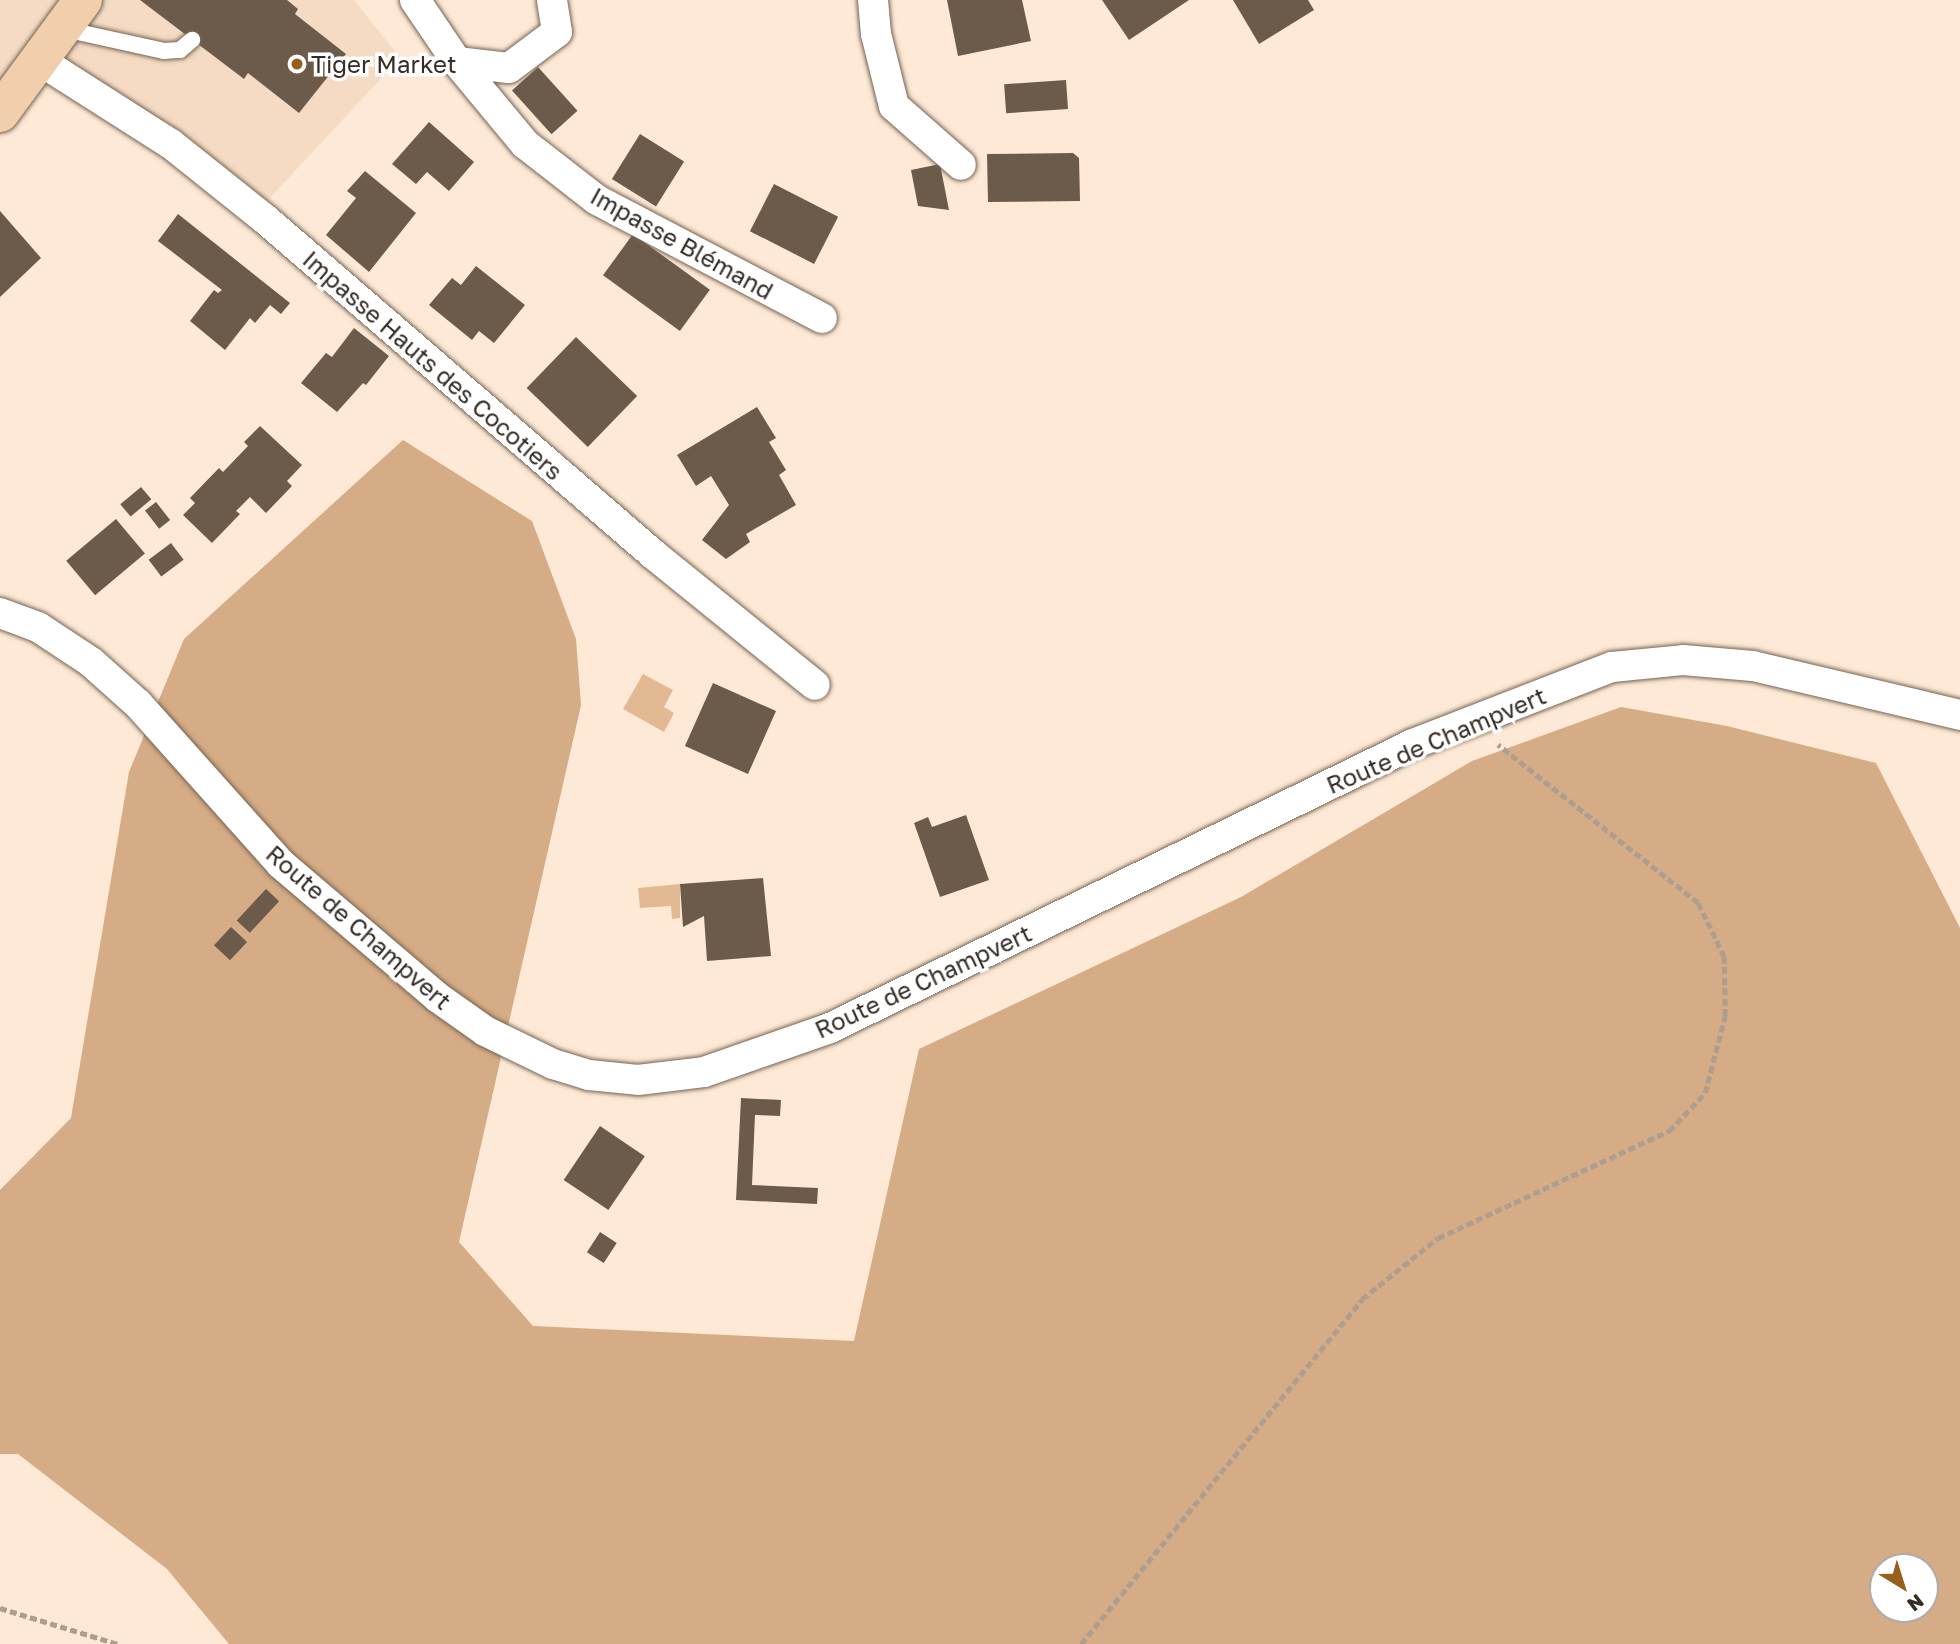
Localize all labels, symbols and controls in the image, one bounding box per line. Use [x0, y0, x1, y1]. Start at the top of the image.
place label: Tiger Market [311, 50, 457, 78]
marker: Tiger Market [289, 56, 305, 72]
street label: Impasse Blémand [586, 181, 778, 305]
street label: Impasse Hauts des Cocotiers [297, 244, 569, 486]
street label: Route de Champvert [1322, 681, 1550, 799]
street label: Route de Champvert [261, 839, 457, 1015]
street label: Route de Champvert [810, 918, 1036, 1044]
north arrow [1869, 1553, 1939, 1623]
text: N [1903, 1590, 1929, 1617]

